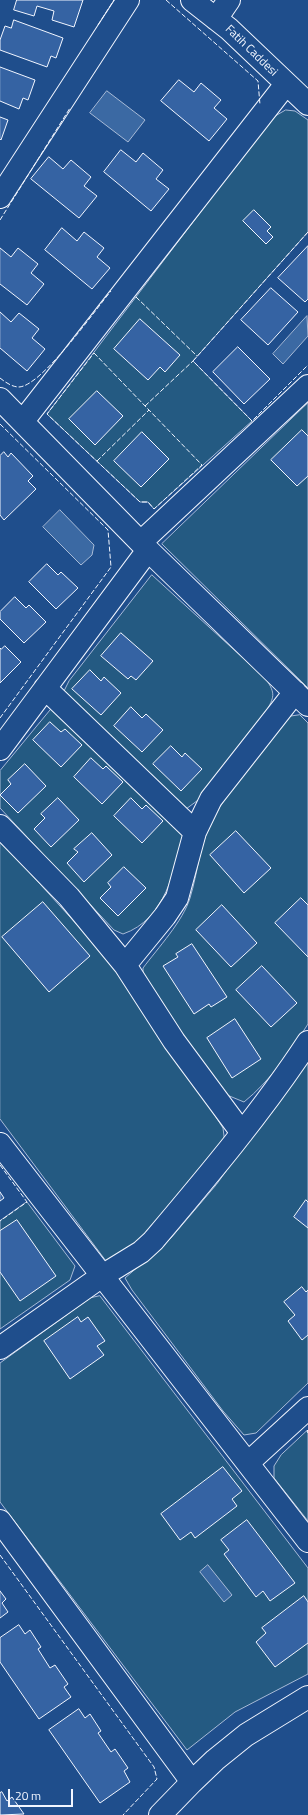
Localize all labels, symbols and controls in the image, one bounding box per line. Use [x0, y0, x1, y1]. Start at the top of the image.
street label: Fatih Caddesi [222, 22, 280, 80]
scale bar [10, 1781, 75, 1807]
text: 20 m [15, 1786, 41, 1805]

